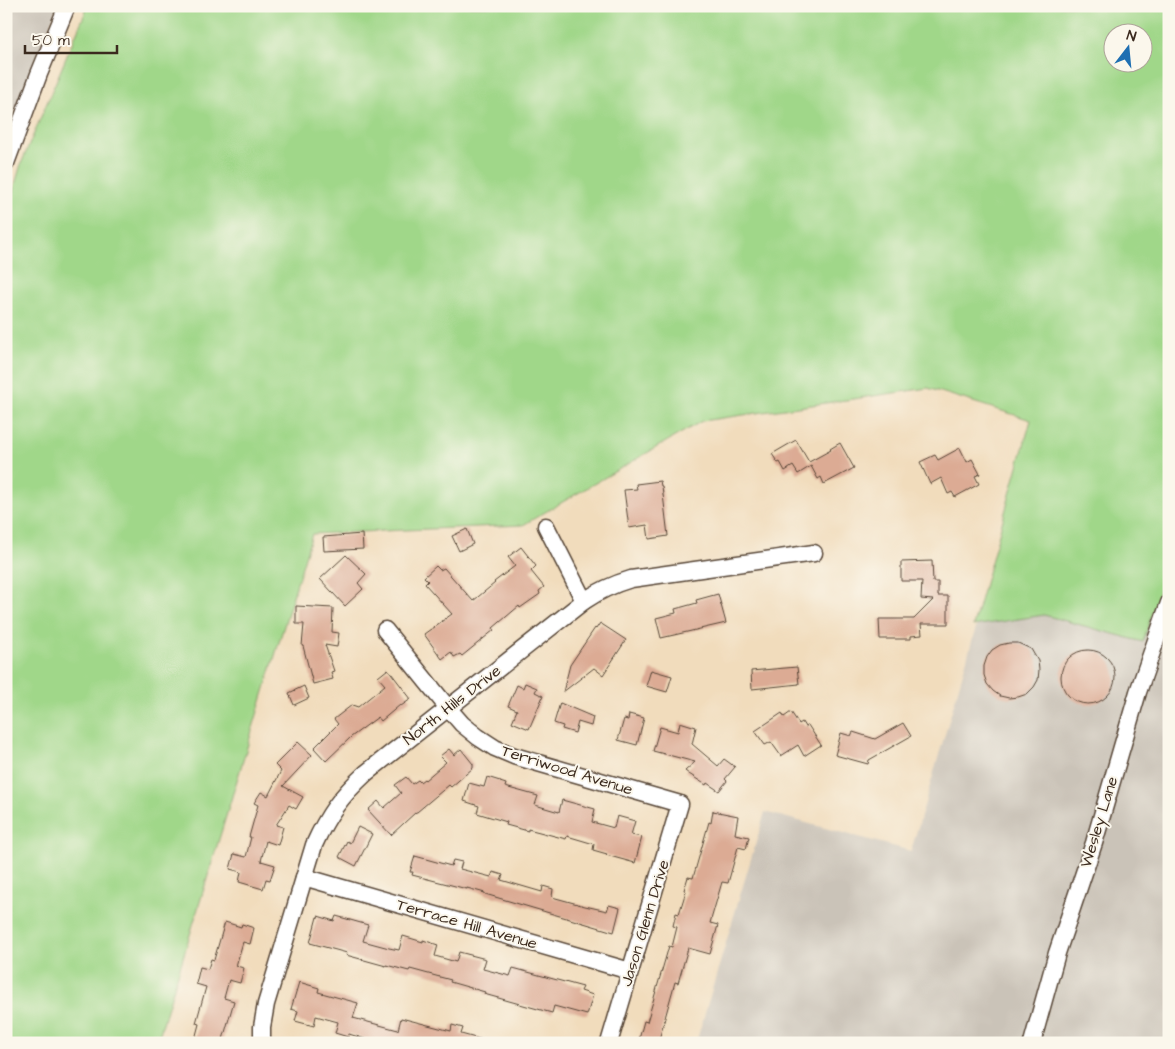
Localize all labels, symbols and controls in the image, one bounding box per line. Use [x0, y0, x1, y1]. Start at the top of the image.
scale bar [25, 22, 118, 54]
north arrow [1102, 22, 1152, 72]
text: N [1124, 26, 1138, 47]
text: 50 m [32, 30, 70, 51]
street label: North Hills Drive [398, 660, 506, 750]
street label: Terriwood Avenue [499, 740, 636, 801]
street label: Wesley Lane [1075, 774, 1124, 870]
street label: Jason Glenn Drive [615, 857, 675, 989]
street label: Terrace Hill Avenue [394, 893, 540, 955]

